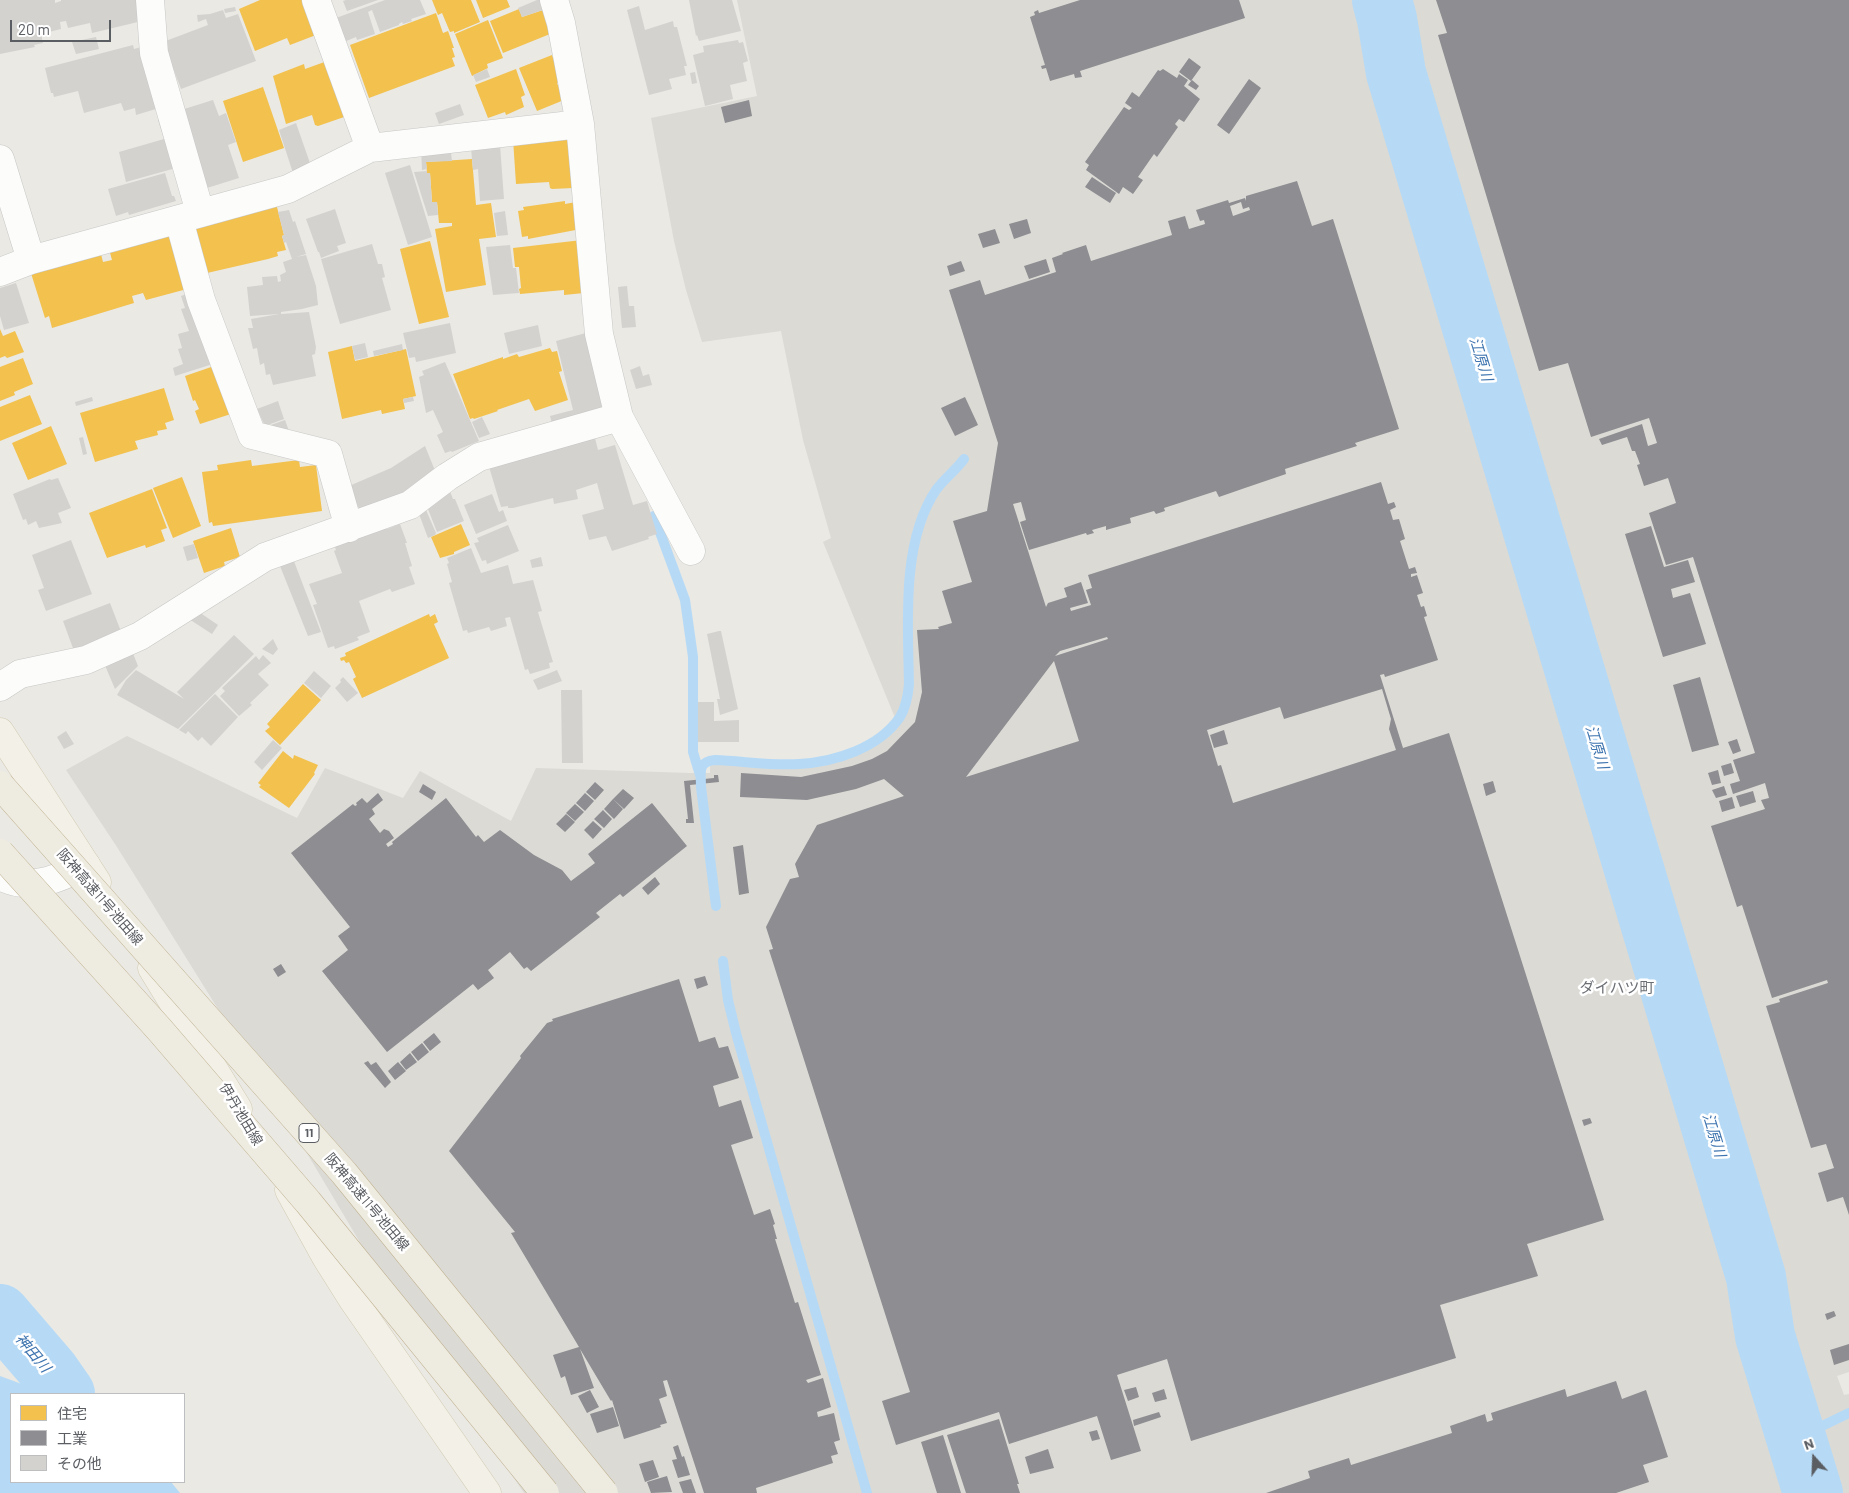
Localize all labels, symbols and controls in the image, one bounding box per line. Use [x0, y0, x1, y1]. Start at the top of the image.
scale bar [12, 10, 114, 42]
text: 20 m [18, 20, 50, 38]
water label: 江原川 [1466, 335, 1496, 383]
water label: 江原川 [1582, 723, 1612, 771]
street label: 阪神高速11号池田線 [54, 846, 146, 948]
district label: ダイハツ町 [1580, 979, 1654, 997]
street label: 伊丹池田線 [216, 1080, 266, 1148]
water label: 江原川 [1699, 1111, 1729, 1159]
road number: 11 [299, 1124, 319, 1142]
street label: 阪神高速11号池田線 [321, 1150, 413, 1254]
water label: 神田川 [12, 1330, 54, 1376]
legend [10, 1393, 185, 1483]
text: 住宅 [57, 1404, 87, 1422]
text: 工業 [57, 1429, 87, 1447]
north arrow [1789, 1433, 1839, 1483]
text: N [1801, 1434, 1816, 1453]
text: その他 [57, 1454, 102, 1472]

